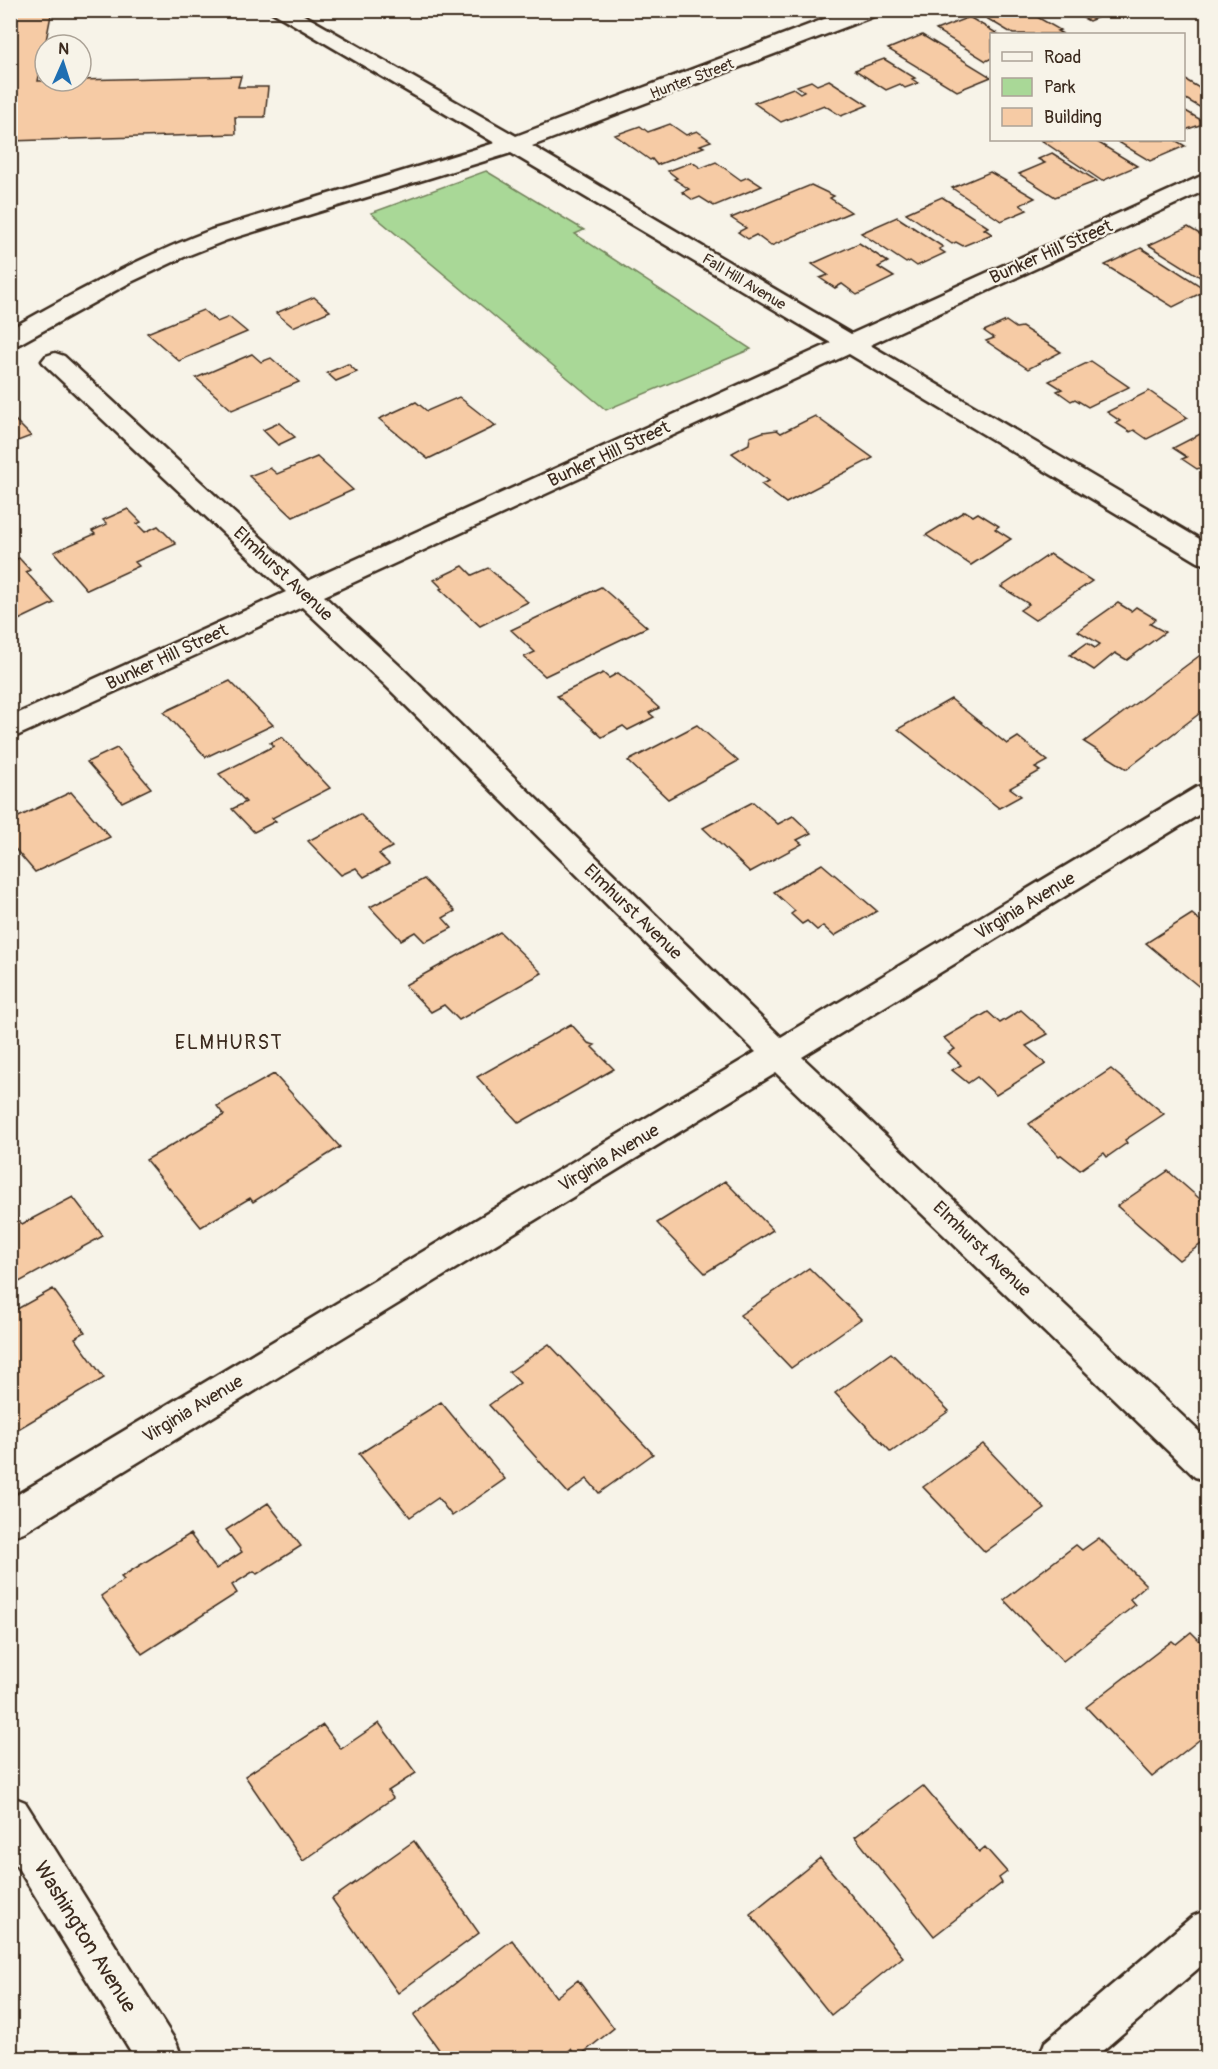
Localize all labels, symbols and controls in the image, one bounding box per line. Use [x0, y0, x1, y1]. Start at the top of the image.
north arrow [33, 33, 93, 93]
legend [990, 33, 1185, 141]
text: N [58, 39, 70, 59]
text: Road [1044, 46, 1081, 69]
street label: Hunter Street [647, 54, 737, 104]
text: Park [1044, 76, 1076, 99]
text: Building [1044, 106, 1102, 129]
street label: Bunker Hill Street [986, 214, 1117, 289]
street label: Fall Hill Avenue [699, 250, 790, 315]
street label: Bunker Hill Street [544, 415, 674, 492]
street label: Elmhurst Avenue [228, 522, 338, 626]
street label: Bunker Hill Street [102, 618, 232, 695]
street label: Elmhurst Avenue [579, 859, 687, 965]
street label: Virginia Avenue [970, 867, 1080, 945]
district label: ELMHURST [175, 1030, 283, 1055]
street label: Virginia Avenue [554, 1119, 664, 1197]
street label: Elmhurst Avenue [928, 1196, 1036, 1302]
street label: Virginia Avenue [138, 1370, 248, 1448]
street label: Washington Avenue [28, 1856, 143, 2018]

